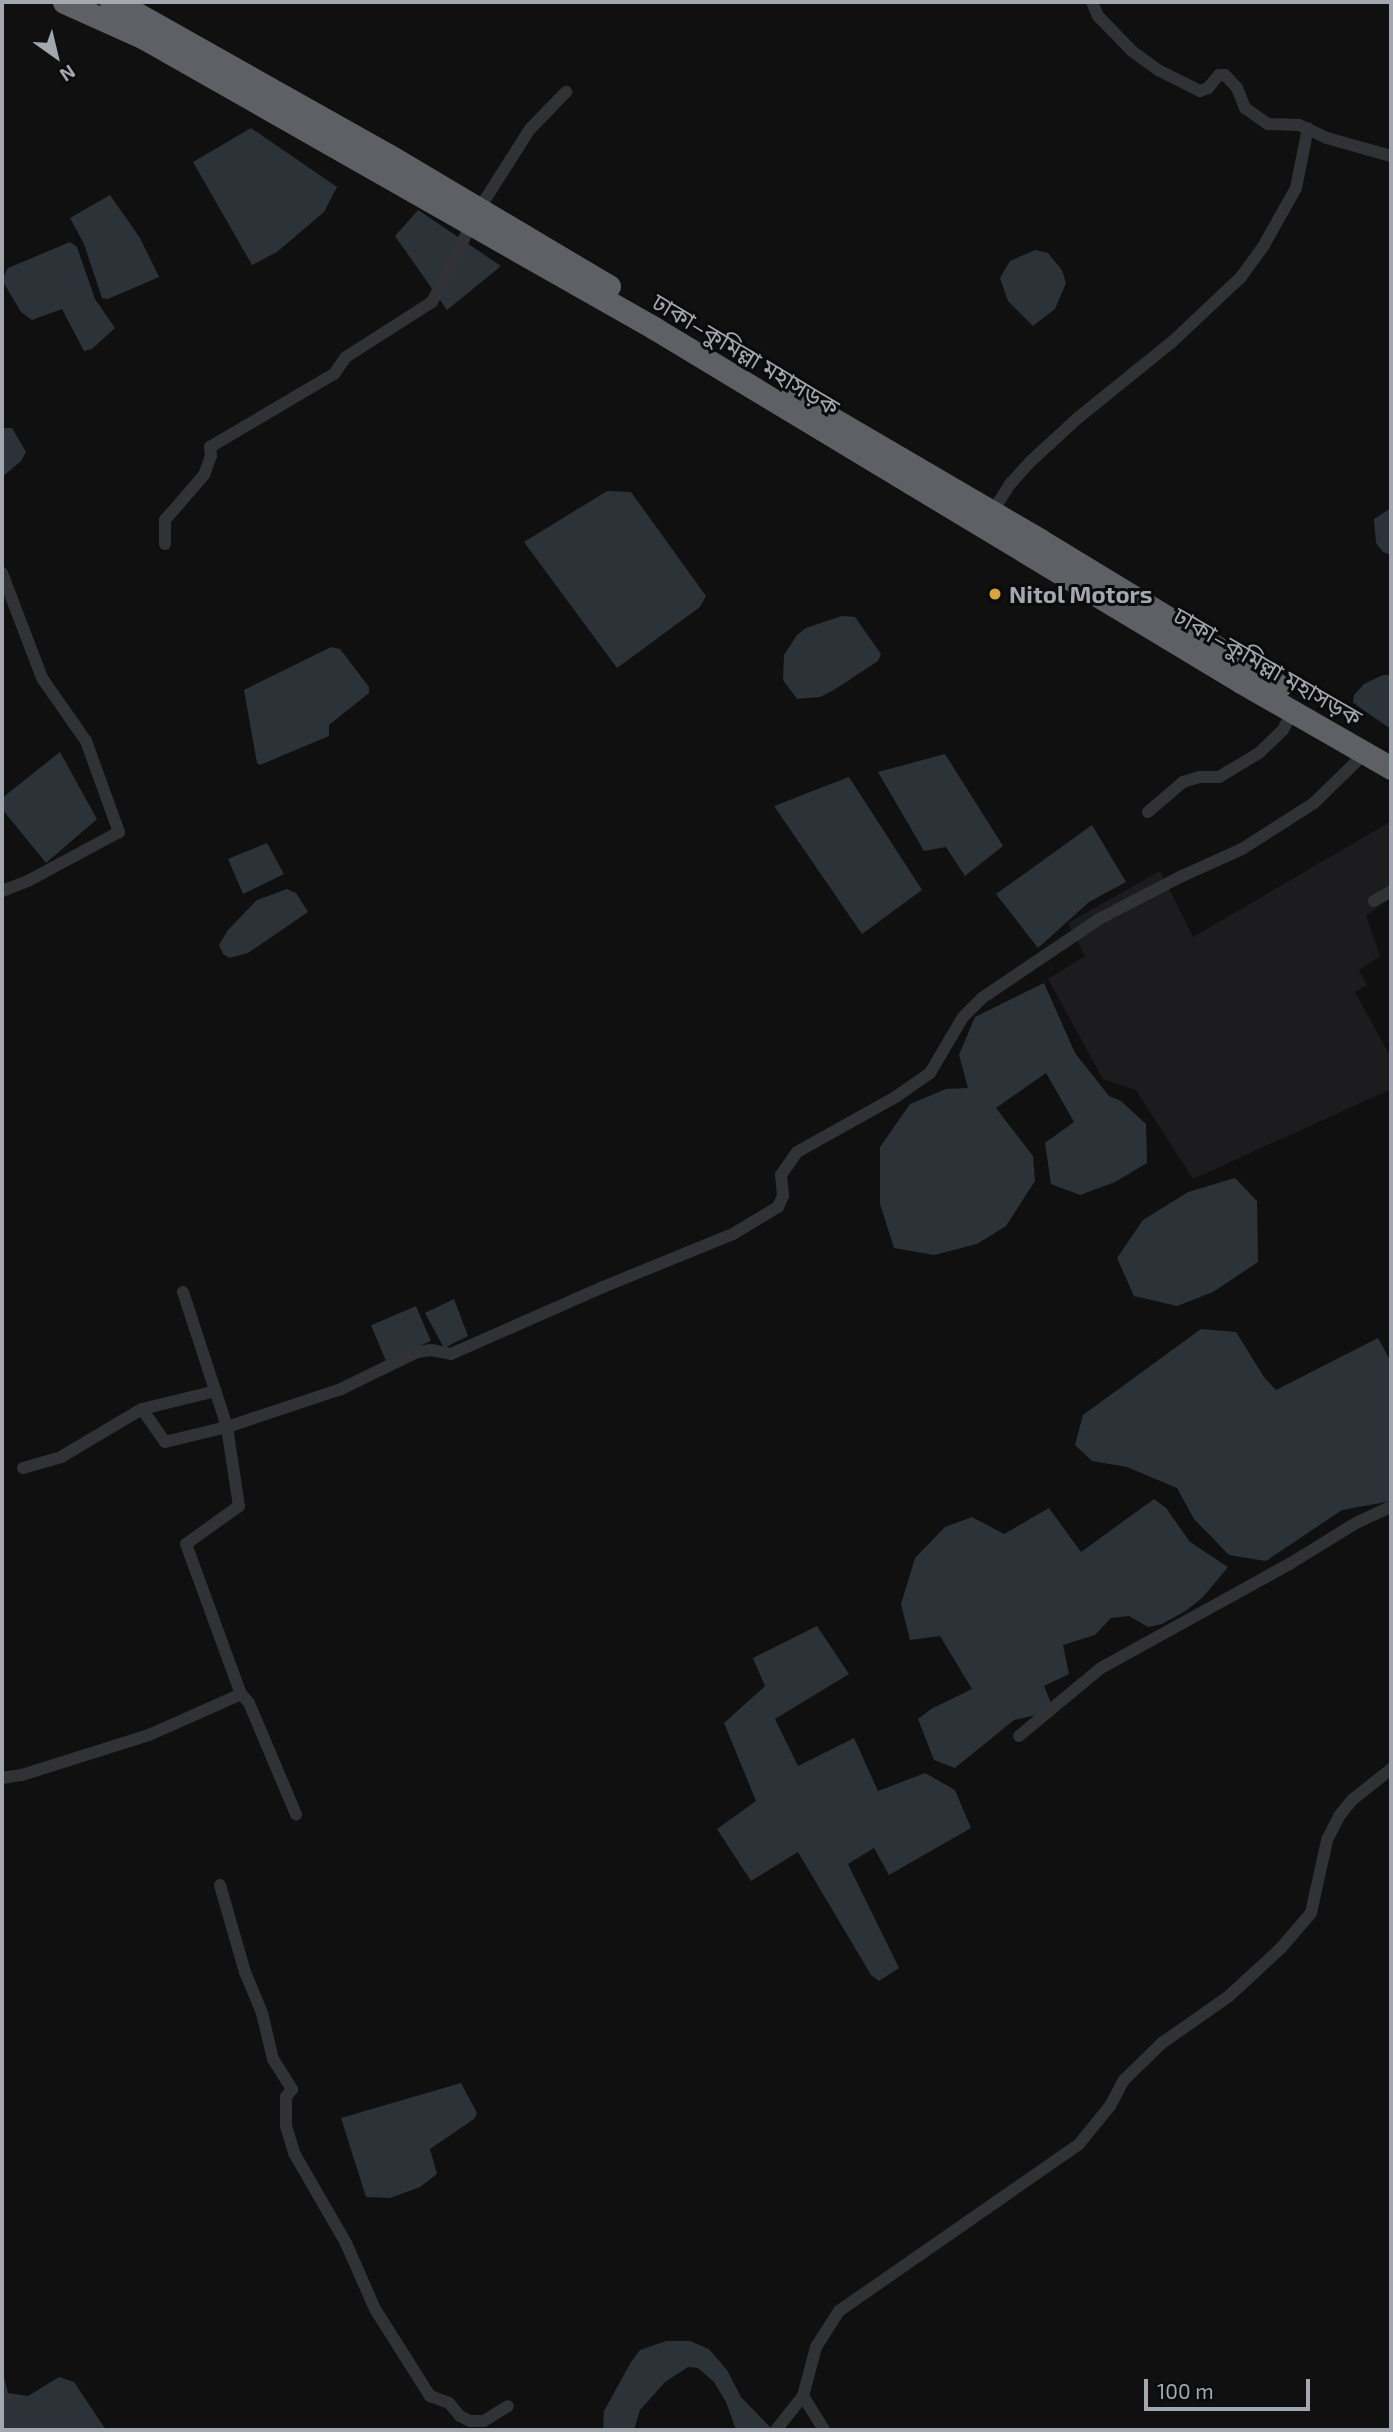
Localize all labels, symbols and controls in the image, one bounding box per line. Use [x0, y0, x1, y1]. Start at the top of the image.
north arrow [21, 21, 91, 91]
text: N [56, 60, 80, 87]
street label: ঢাকা–কুমিল্লা মহাসড়ক [647, 287, 845, 421]
place label: Nitol Motors [1009, 580, 1153, 608]
marker: Nitol Motors [987, 586, 1003, 602]
street label: ঢাকা–কুমিল্লা মহাসড়ক [1169, 600, 1367, 732]
scale bar [1148, 2366, 1314, 2410]
text: 100 m [1157, 2378, 1214, 2403]

